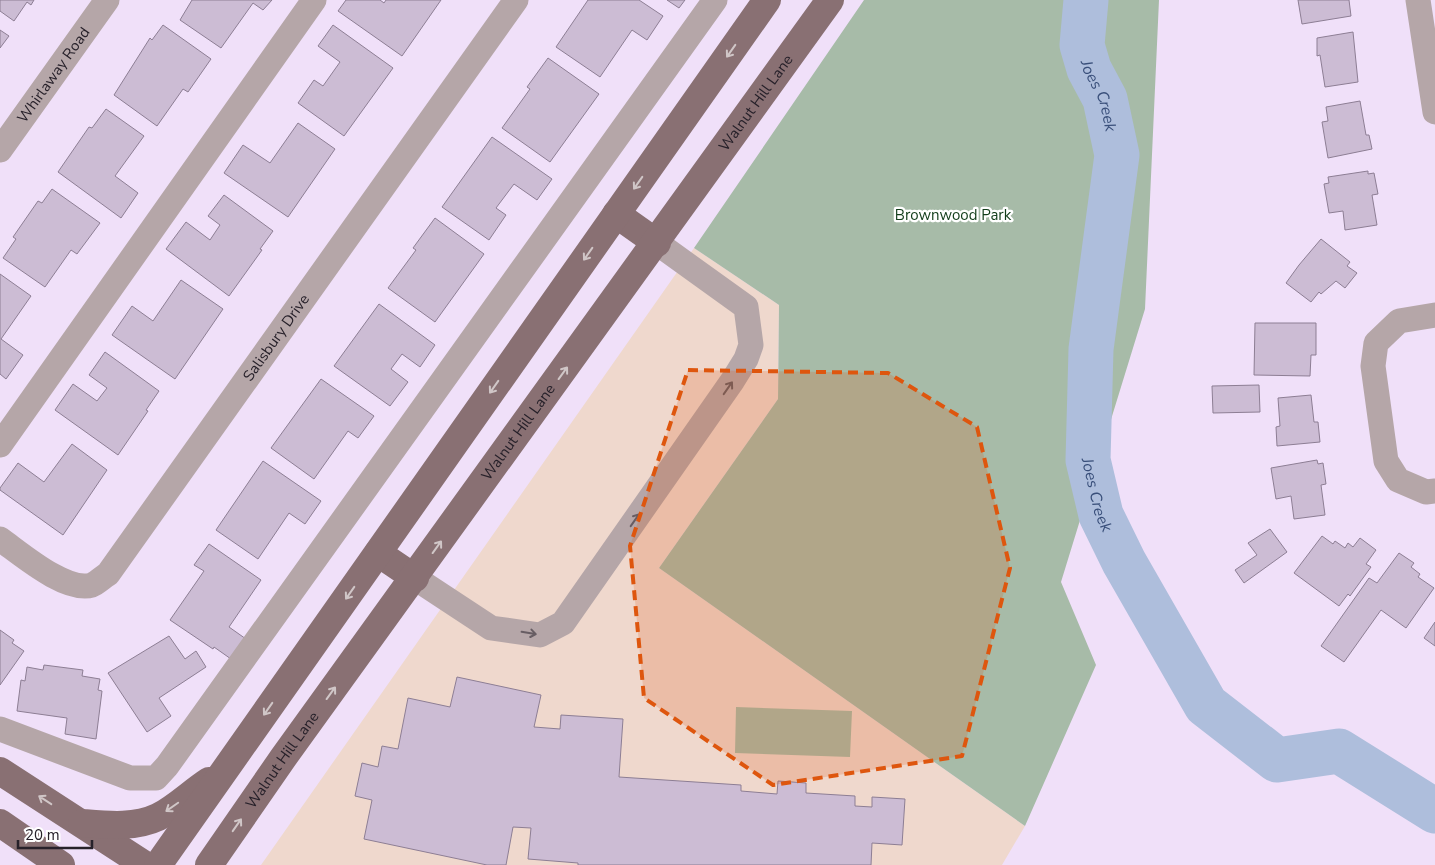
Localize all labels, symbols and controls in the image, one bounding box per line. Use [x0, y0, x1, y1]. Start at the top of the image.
street label: Whirlaway Road [12, 23, 94, 127]
one-way arrow [726, 43, 736, 57]
street label: Walnut Hill Lane [714, 51, 797, 155]
water label: Joes Creek [1075, 56, 1122, 135]
one-way arrow [633, 176, 643, 190]
park label: Brownwood Park [895, 205, 1012, 225]
one-way arrow [583, 247, 593, 261]
street label: Salisbury Drive [238, 290, 314, 385]
one-way arrow [558, 366, 568, 380]
street label: Walnut Hill Lane [477, 380, 560, 484]
one-way arrow [489, 380, 499, 394]
one-way arrow [723, 381, 733, 395]
water label: Joes Creek [1076, 455, 1118, 537]
one-way arrow [630, 514, 640, 528]
one-way arrow [432, 540, 442, 554]
one-way arrow [345, 585, 355, 599]
one-way arrow [520, 628, 536, 638]
one-way arrow [326, 686, 336, 700]
one-way arrow [263, 701, 273, 715]
street label: Walnut Hill Lane [241, 707, 323, 812]
one-way arrow [38, 795, 52, 805]
one-way arrow [165, 802, 179, 812]
scale bar [18, 818, 91, 850]
one-way arrow [232, 818, 242, 832]
text: 20 m [25, 825, 60, 845]

